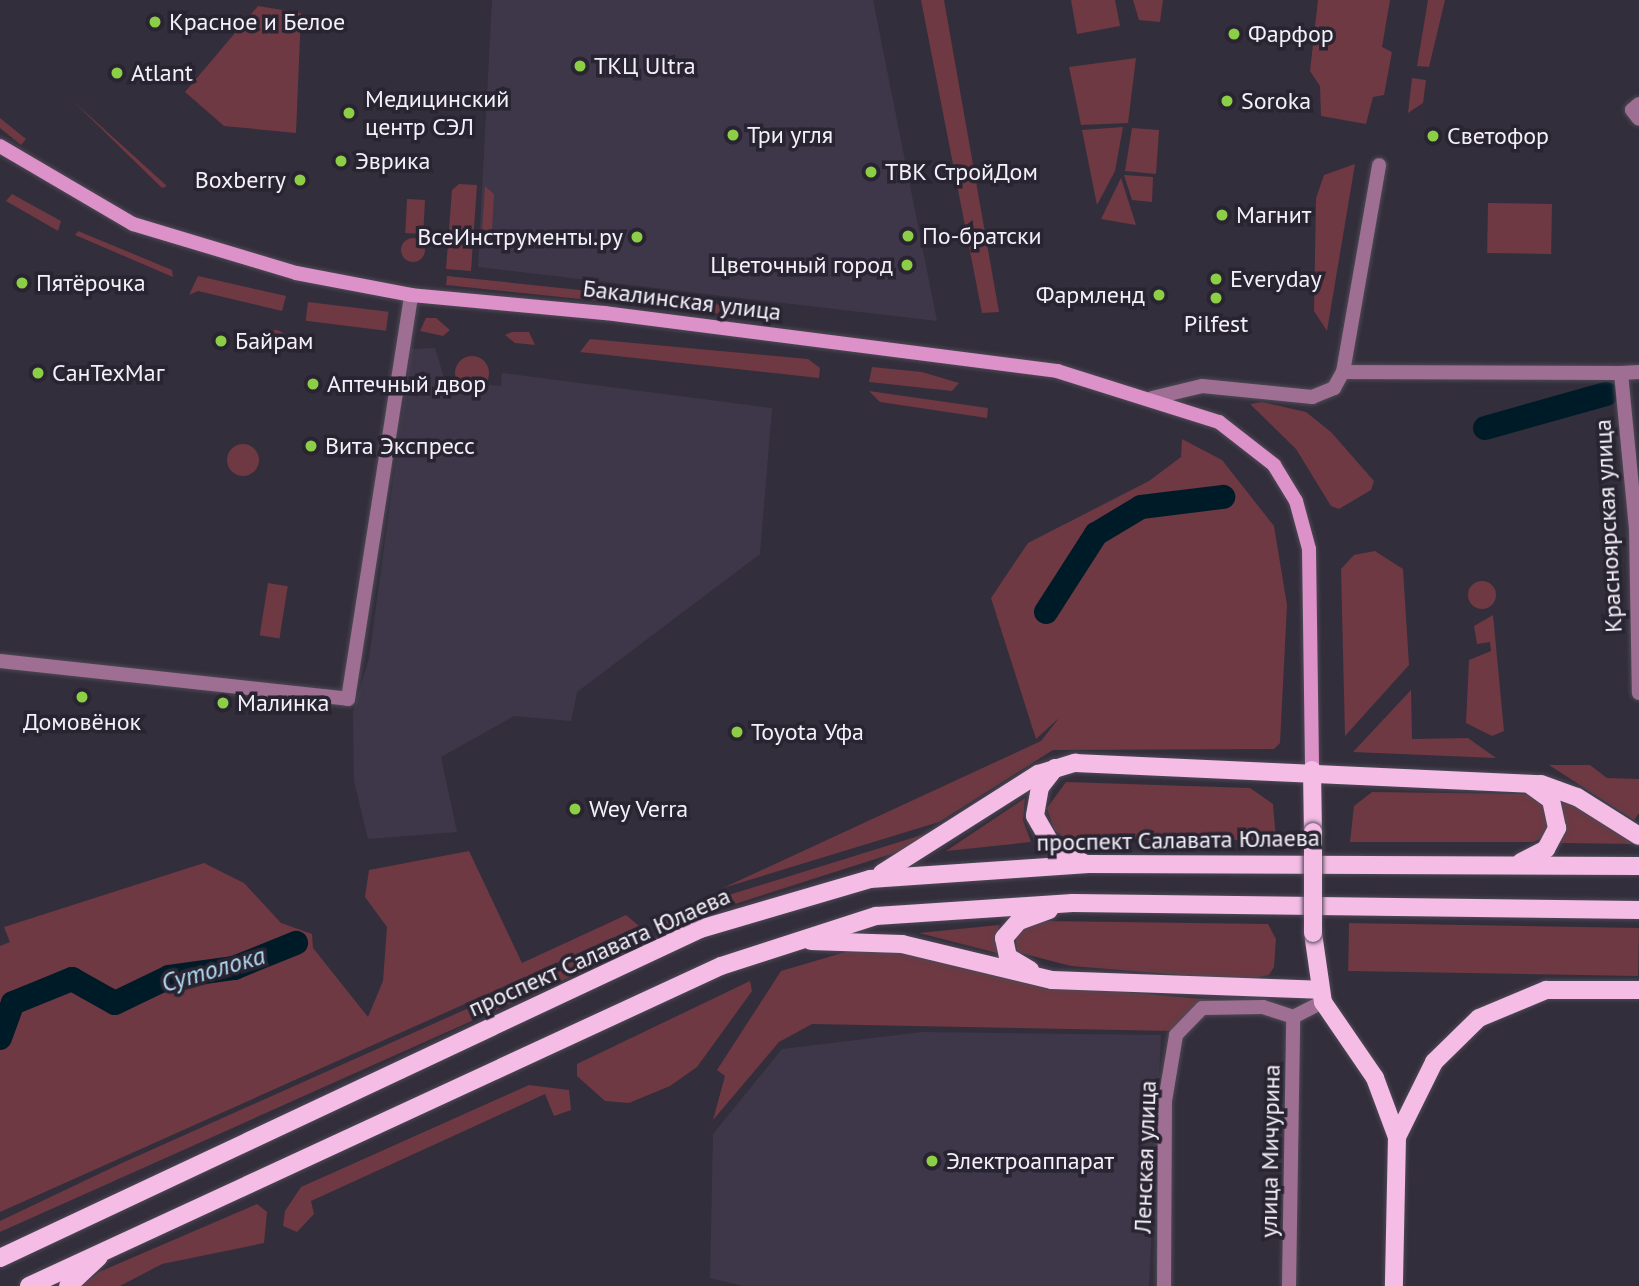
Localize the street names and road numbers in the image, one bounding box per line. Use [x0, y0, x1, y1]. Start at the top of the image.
street label: Бакалинская улица [581, 274, 783, 326]
street label: Красноярская улица [1588, 419, 1628, 633]
street label: проспект Салавата Юлаева [1036, 823, 1320, 857]
street label: проспект Салавата Юлаева [463, 881, 735, 1023]
street label: улица Мичурина [1254, 1064, 1286, 1238]
street label: Ленская улица [1128, 1080, 1162, 1234]

